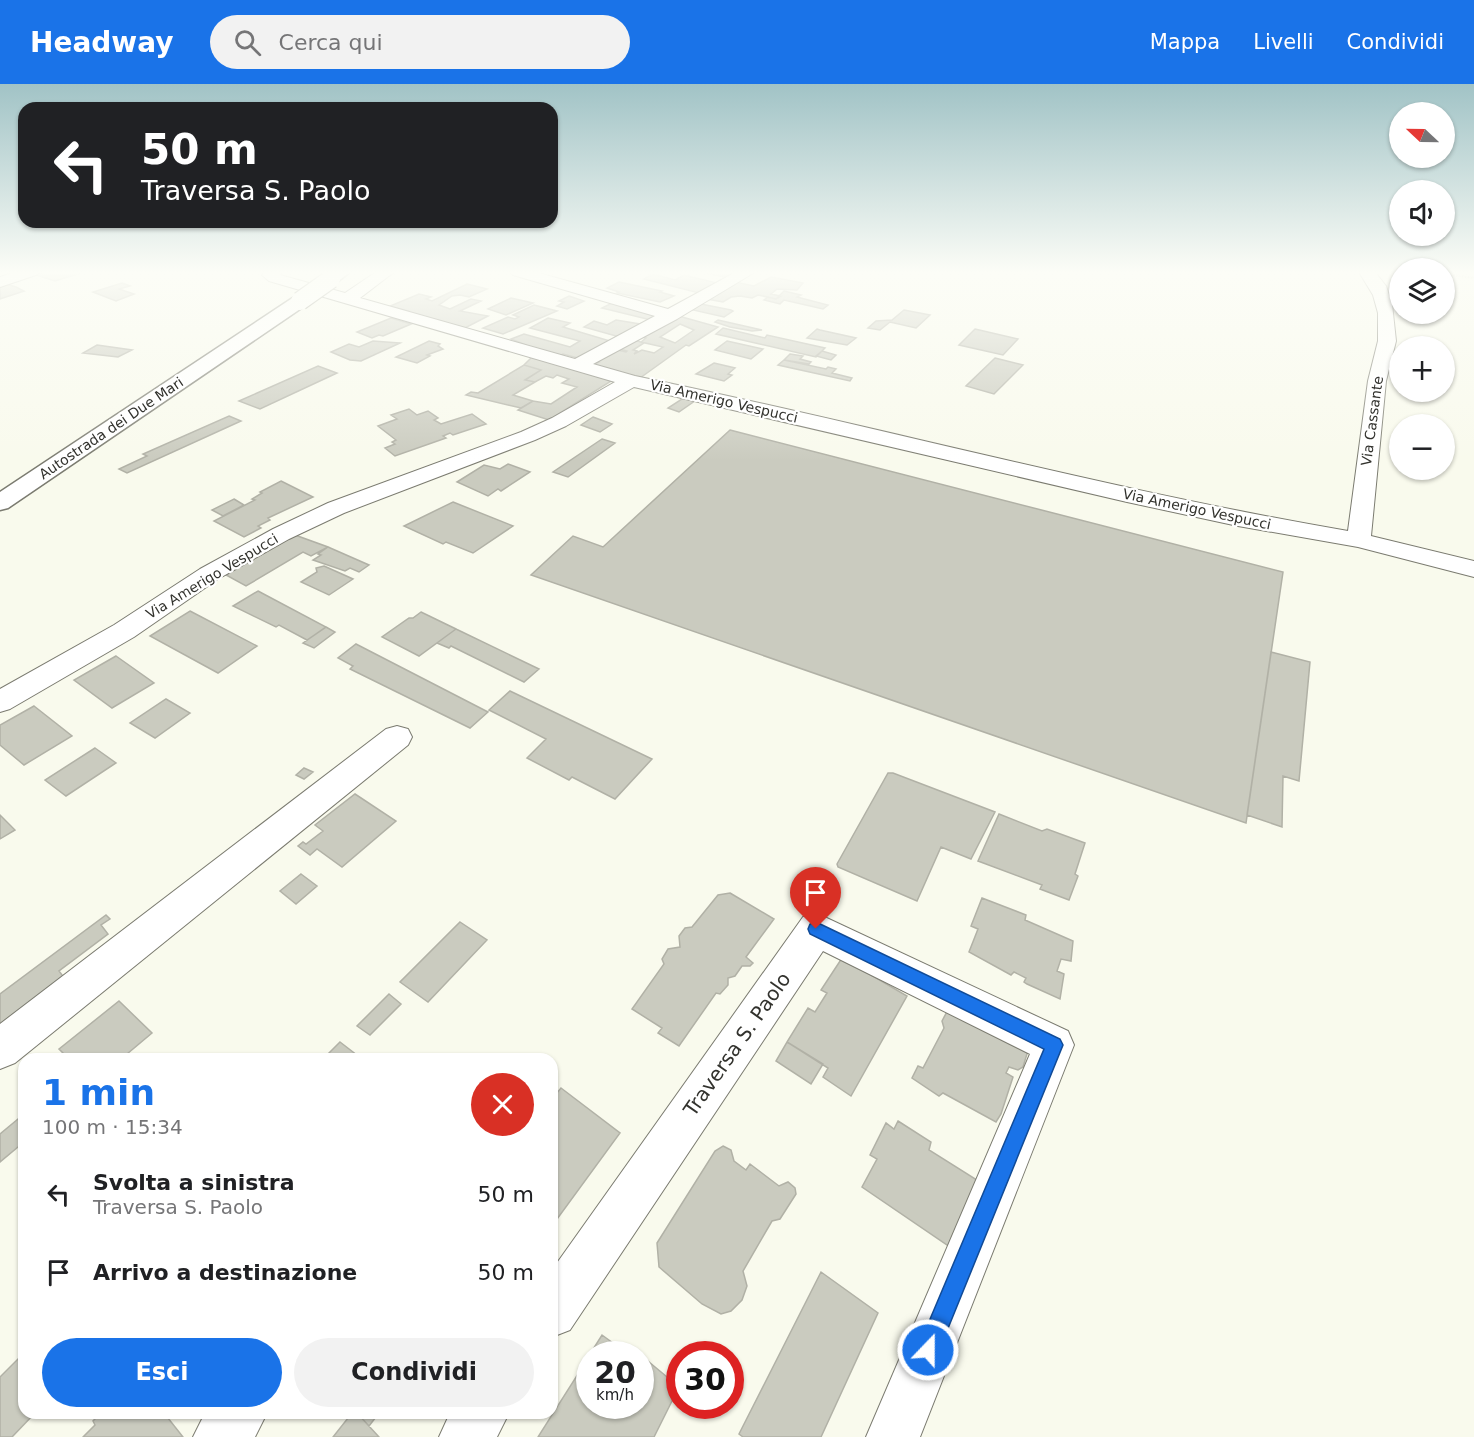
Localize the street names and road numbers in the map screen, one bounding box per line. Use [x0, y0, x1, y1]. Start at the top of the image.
street label: Autostrada dei Due Mari [36, 374, 186, 482]
street label: Via Cassante [1358, 375, 1386, 467]
street label: Via Amerigo Vespucci [649, 376, 799, 426]
street label: Via Amerigo Vespucci [1121, 485, 1273, 533]
street label: Via Amerigo Vespucci [143, 530, 281, 622]
street label: Traversa S. Paolo [678, 967, 796, 1121]

